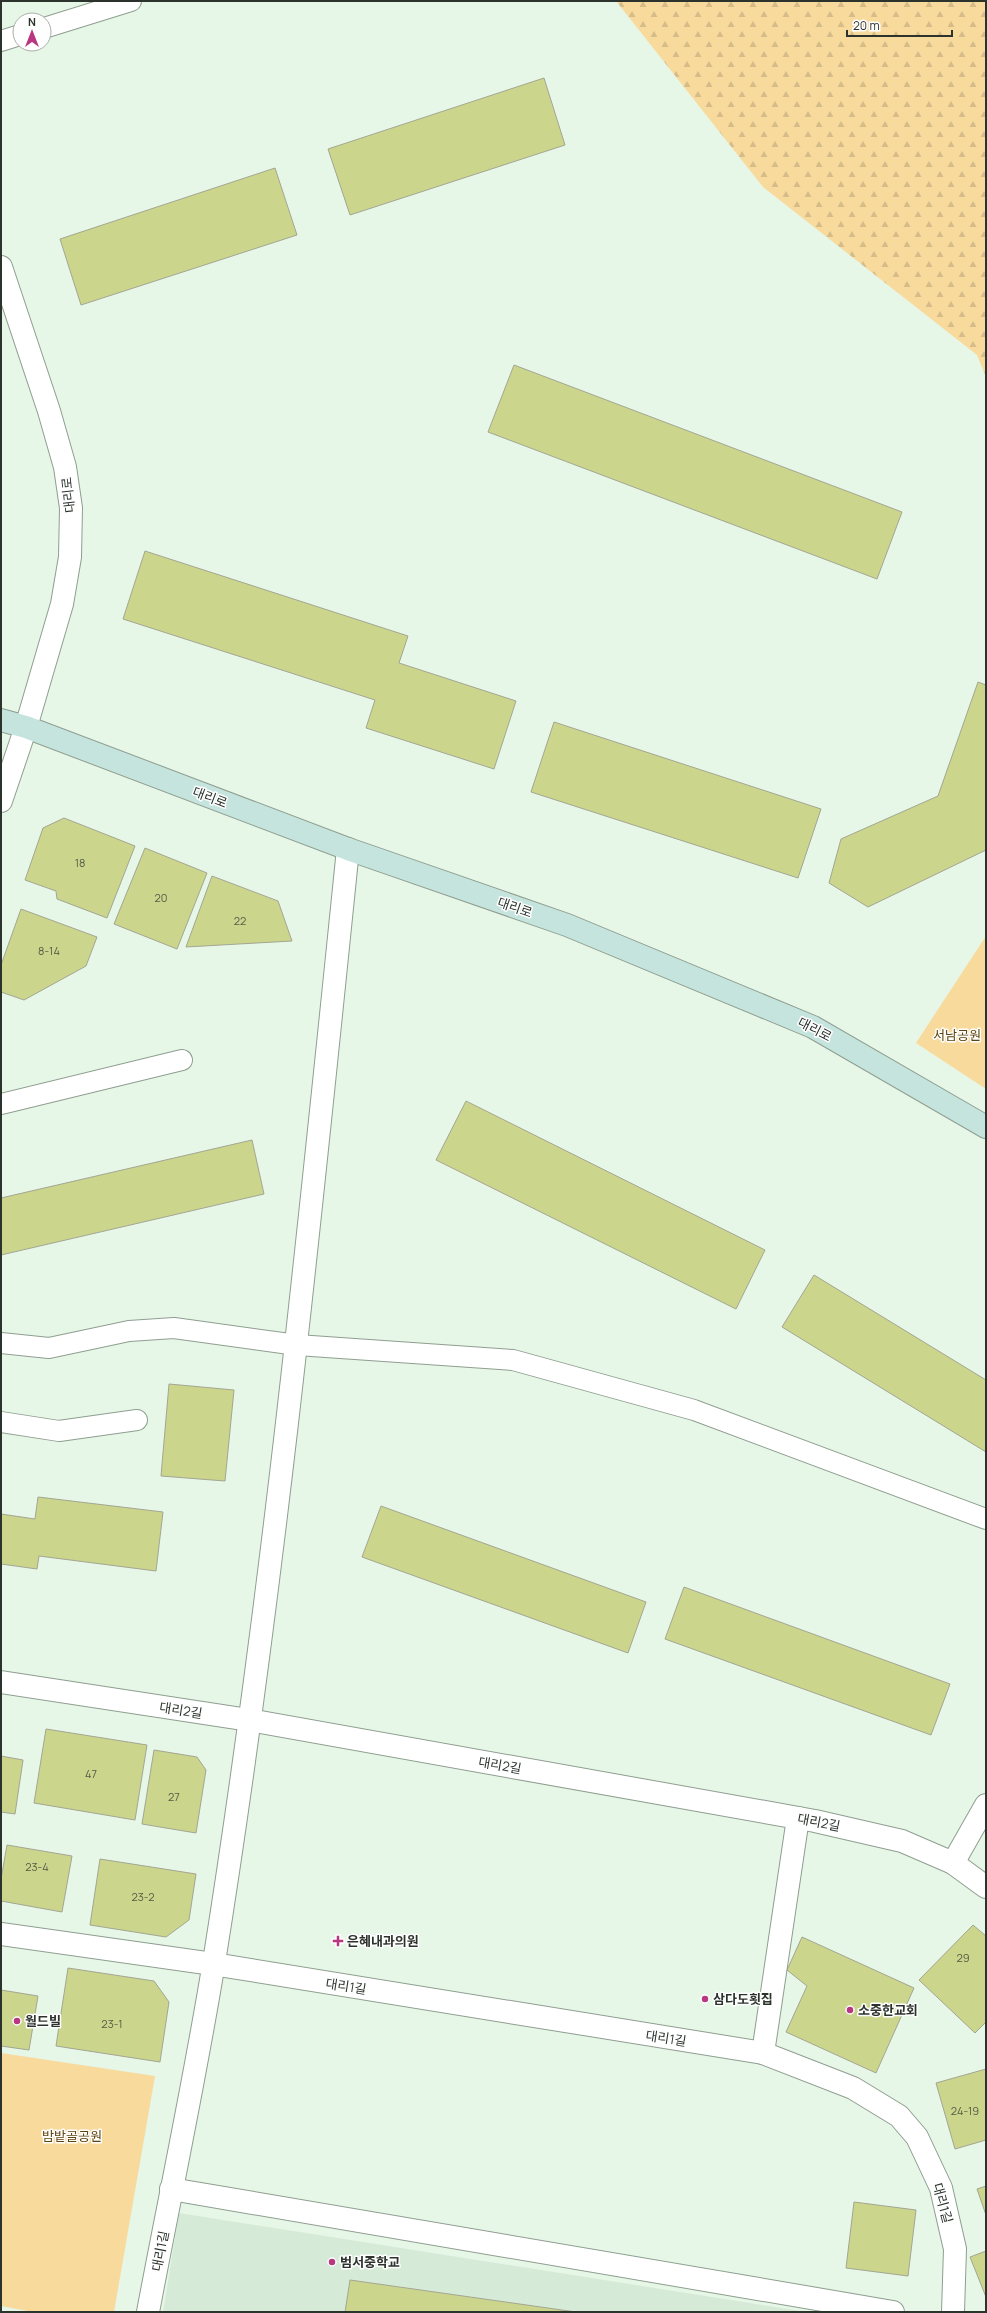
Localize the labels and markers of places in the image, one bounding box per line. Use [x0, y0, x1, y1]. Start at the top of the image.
place label: 은혜내과의원 [347, 1932, 419, 1950]
marker: 은혜내과의원 [332, 1935, 344, 1947]
place label: 삼다도횟집 [713, 1990, 773, 2008]
marker: 삼다도횟집 [700, 1994, 710, 2004]
place label: 소중한교회 [858, 2001, 918, 2019]
marker: 소중한교회 [845, 2005, 855, 2015]
place label: 월드빌 [25, 2012, 61, 2030]
marker: 월드빌 [12, 2016, 22, 2026]
place label: 범서중학교 [340, 2253, 400, 2271]
marker: 범서중학교 [327, 2257, 337, 2267]

